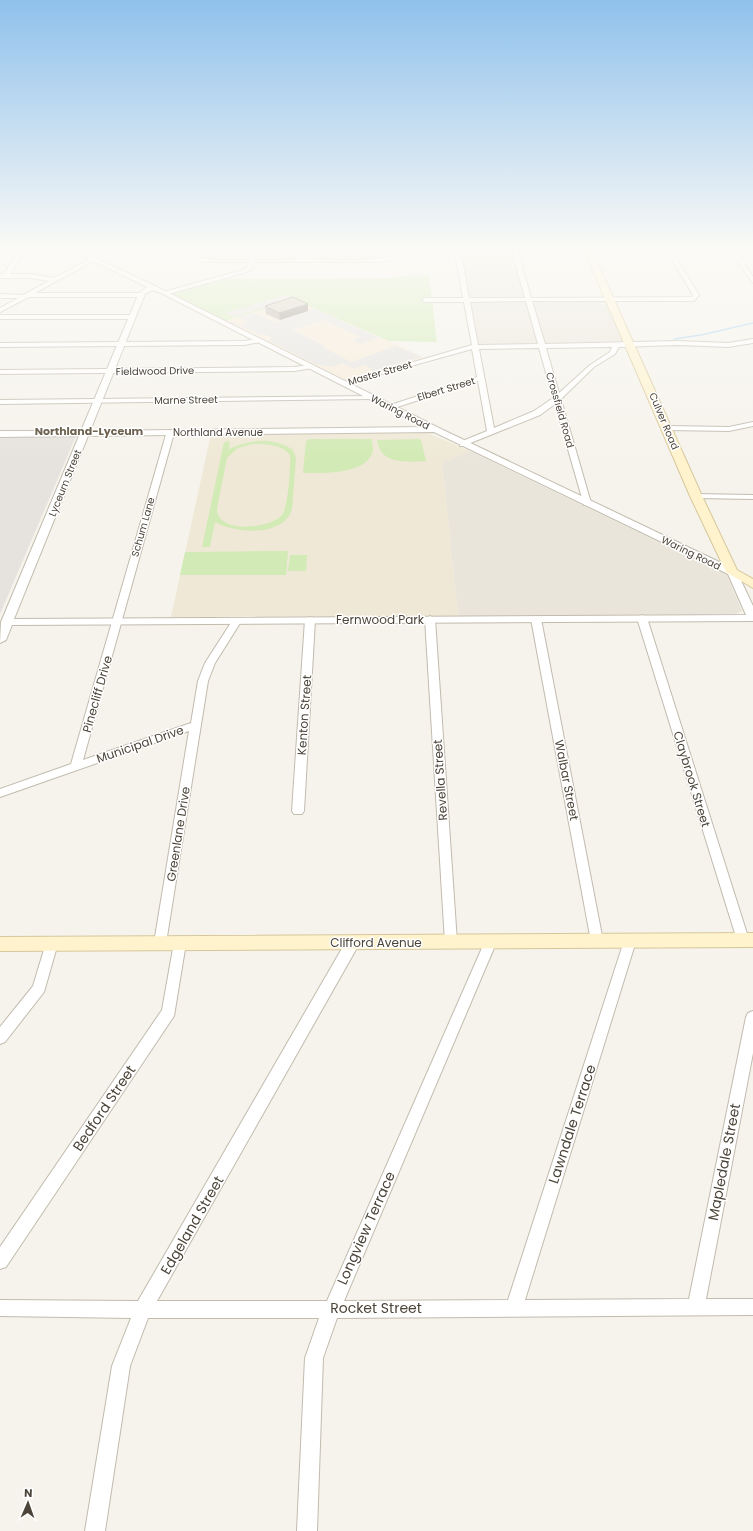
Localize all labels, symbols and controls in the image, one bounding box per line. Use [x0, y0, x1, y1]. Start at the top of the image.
street label: Master Street [346, 357, 414, 389]
street label: Fieldwood Drive [116, 363, 194, 379]
street label: Crossfield Road [542, 370, 578, 450]
street label: Elbert Street [415, 373, 477, 405]
street label: Culver Road [645, 390, 683, 452]
street label: Waring Road [368, 391, 432, 433]
street label: Marne Street [154, 392, 218, 408]
district label: Northland-Lyceum [35, 423, 144, 439]
street label: Northland Avenue [173, 425, 263, 440]
street label: Lyceum Street [45, 447, 85, 519]
street label: Schum Lane [127, 495, 159, 559]
street label: Waring Road [659, 532, 723, 574]
street label: Fernwood Park [336, 611, 425, 628]
street label: Pinecliff Drive [78, 653, 116, 735]
street label: Kenton Street [293, 674, 315, 756]
street label: Municipal Drive [94, 721, 186, 767]
street label: Claybrook Street [669, 729, 715, 829]
street label: Walbar Street [551, 738, 583, 822]
street label: Revella Street [429, 739, 451, 821]
street label: Greenlane Drive [162, 785, 194, 883]
street label: Clifford Avenue [330, 934, 422, 951]
street label: Bedford Street [68, 1061, 140, 1155]
street label: Lawndale Terrace [543, 1062, 601, 1186]
street label: Mapledale Street [703, 1102, 745, 1222]
street label: Longview Terrace [332, 1168, 400, 1288]
street label: Edgeland Street [156, 1172, 228, 1278]
street label: Rocket Street [330, 1298, 422, 1318]
north arrow [8, 1483, 48, 1523]
text: N [24, 1485, 33, 1501]

